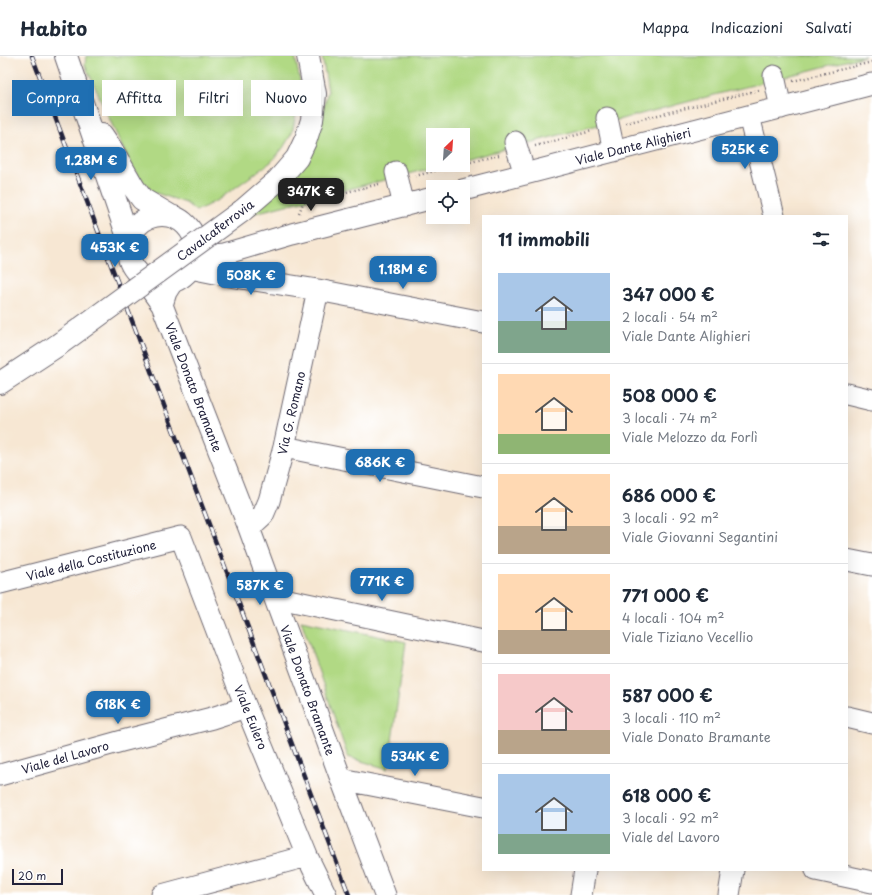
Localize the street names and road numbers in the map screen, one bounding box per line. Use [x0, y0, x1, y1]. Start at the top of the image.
street label: Viale Dante Alighieri [573, 123, 693, 169]
street label: Cavalcaferrovia [173, 195, 258, 265]
street label: Viale Donato Bramante [161, 320, 227, 455]
street label: Via G. Romano [273, 369, 309, 457]
street label: Viale della Costituzione [24, 535, 158, 585]
street label: Viale Donato Bramante [276, 622, 340, 758]
street label: Viale Eulero [230, 682, 272, 752]
street label: Viale del Lavoro [19, 736, 111, 778]

